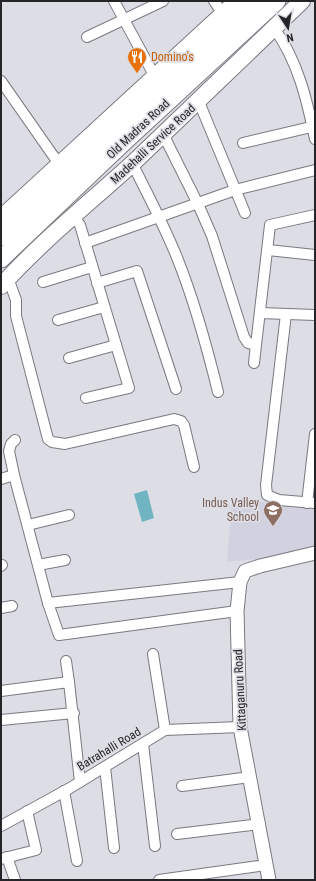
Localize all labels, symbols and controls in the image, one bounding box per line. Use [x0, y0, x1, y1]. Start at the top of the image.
north arrow [268, 8, 308, 48]
text: N [285, 30, 295, 44]
restaurant icon: Domino's [126, 46, 148, 74]
place label: Domino's [151, 50, 194, 64]
street label: Old Madras Road [104, 96, 172, 162]
street label: Madehalli Service Road [108, 101, 198, 187]
place label: Indus Valley School [202, 496, 259, 524]
school or university icon: Indus Valley School [262, 499, 284, 527]
street label: Kittaganuru Road [231, 649, 249, 731]
street label: Batrahalli Road [75, 725, 143, 773]

